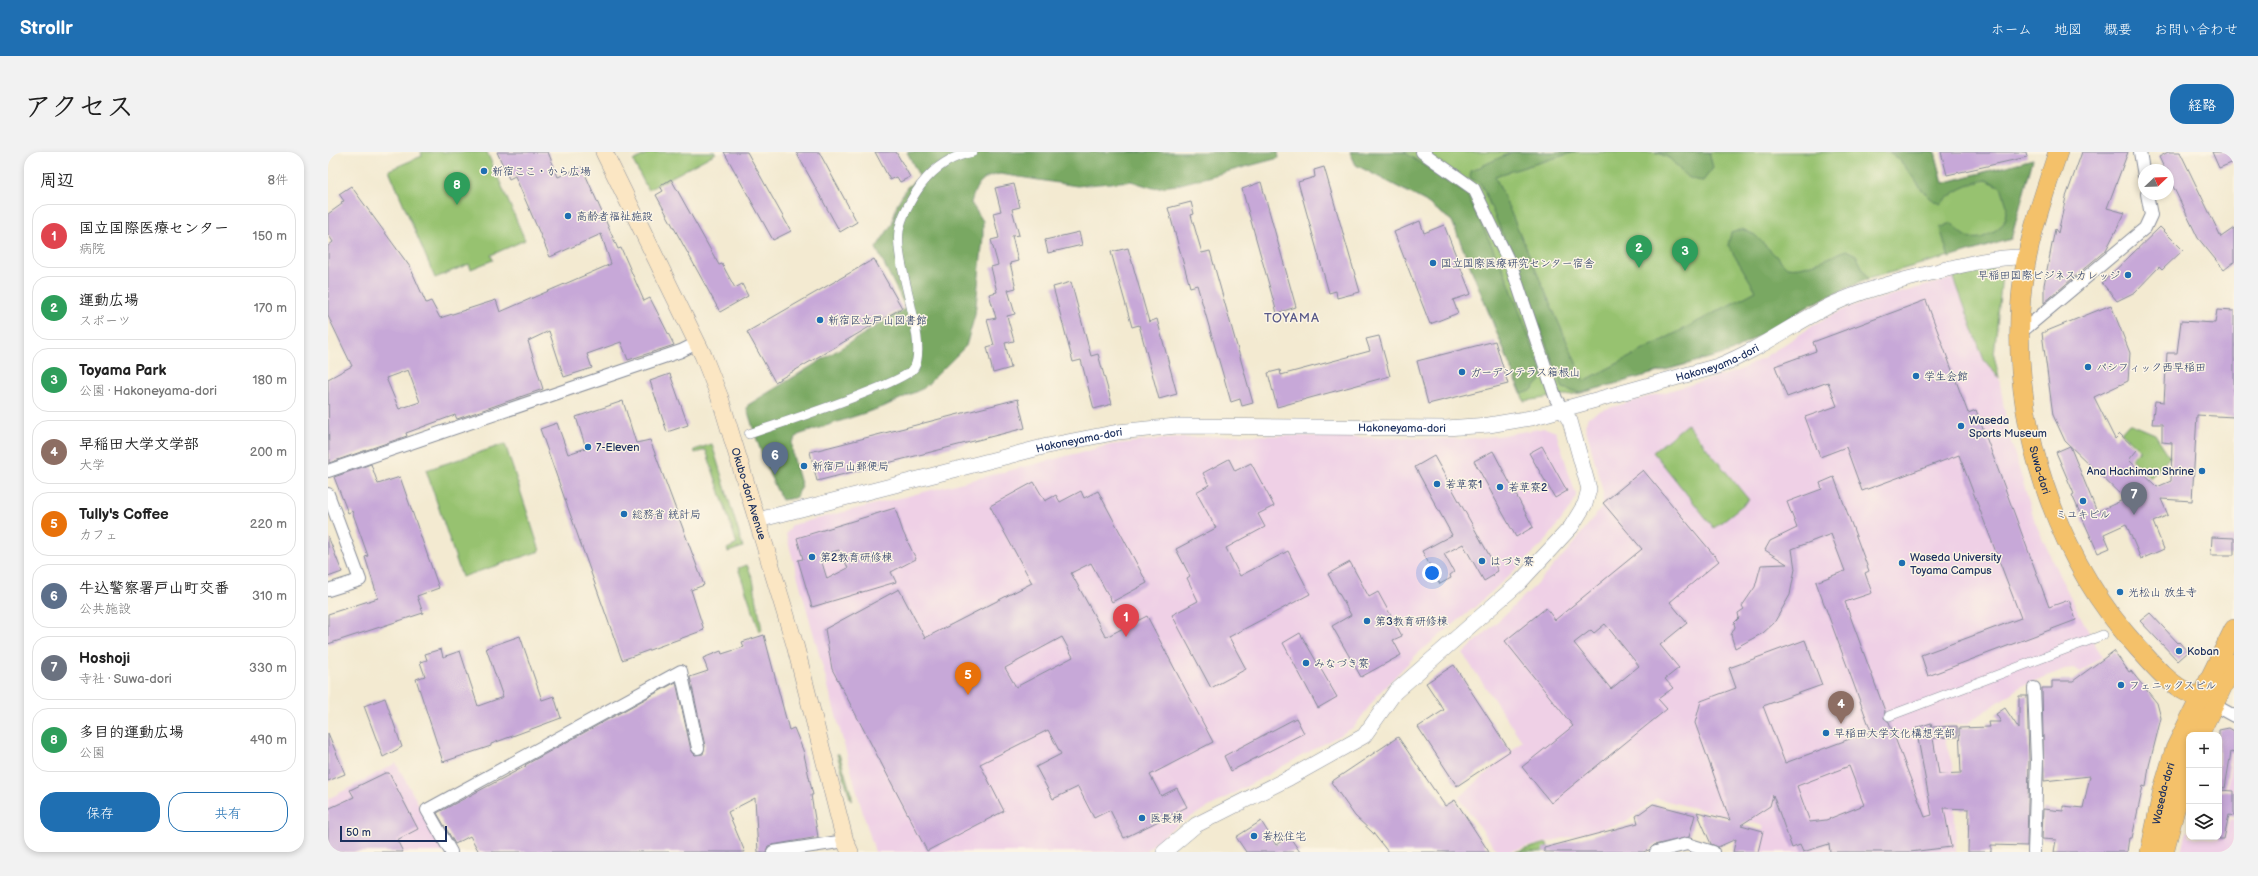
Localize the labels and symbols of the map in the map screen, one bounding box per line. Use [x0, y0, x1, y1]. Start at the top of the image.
north arrow [2138, 164, 2174, 200]
place label: 新宿ここ・から広場 [492, 165, 591, 178]
marker: 新宿ここ・から広場 [479, 166, 489, 176]
pin: 8 [444, 172, 470, 205]
place label: 高齢者福祉施設 [576, 210, 653, 223]
marker: 高齢者福祉施設 [563, 211, 573, 221]
pin: 2 [1626, 235, 1652, 268]
pin: 3 [1672, 238, 1698, 271]
place label: 国立国際医療研究センター宿舎 [1441, 257, 1595, 270]
marker: 国立国際医療研究センター宿舎 [1428, 258, 1438, 268]
place label: 早稲田国際ビジネスカレッジ [1977, 269, 2120, 282]
marker: 早稲田国際ビジネスカレッジ [2123, 270, 2133, 280]
district label: TOYAMA [1264, 310, 1320, 326]
place label: 新宿区立戸山図書館 [828, 314, 927, 327]
marker: 新宿区立戸山図書館 [815, 315, 825, 325]
street label: Hakoneyama-dori [1674, 341, 1761, 384]
place label: パシフィック西早稲田 [2096, 361, 2206, 374]
marker: パシフィック西早稲田 [2083, 362, 2093, 372]
place label: ガーデンテラス箱根山 [1470, 366, 1580, 379]
marker: ガーデンテラス箱根山 [1457, 367, 1467, 377]
place label: 学生会館 [1924, 370, 1968, 383]
marker: 学生会館 [1911, 371, 1921, 381]
place label: Waseda Sports Museum [1969, 414, 2047, 440]
street label: Hakoneyama-dori [1358, 421, 1446, 434]
marker: Waseda Sports Museum [1956, 421, 1966, 431]
street label: Hakoneyama-dori [1035, 425, 1123, 455]
place label: 7-Eleven [596, 441, 639, 454]
marker: 7-Eleven [583, 442, 593, 452]
pin: 6 [762, 442, 788, 475]
street label: Suwa-dori [2027, 445, 2053, 496]
street label: Okubo-dori Avenue [729, 446, 769, 542]
place label: 新宿戸山郵便局 [812, 460, 889, 473]
marker: 新宿戸山郵便局 [799, 461, 809, 471]
place label: Ana Hachiman Shrine [2087, 465, 2194, 478]
marker: Ana Hachiman Shrine [2197, 466, 2207, 476]
place label: 若草寮1 [1445, 478, 1482, 491]
marker: 若草寮1 [1432, 479, 1442, 489]
place label: 若草寮2 [1508, 481, 1548, 494]
marker: 若草寮2 [1495, 482, 1505, 492]
pin: 7 [2121, 482, 2147, 515]
marker: ミユキビル [2078, 496, 2088, 506]
place label: 総務省 統計局 [632, 508, 701, 521]
place label: ミユキビル [2056, 508, 2110, 521]
marker: 総務省 統計局 [619, 509, 629, 519]
place label: 第2教育研修棟 [820, 551, 893, 564]
place label: Waseda University Toyama Campus [1910, 551, 2002, 577]
marker: 第2教育研修棟 [807, 552, 817, 562]
place label: はづき寮 [1490, 555, 1534, 568]
marker: はづき寮 [1477, 556, 1487, 566]
marker: Waseda University Toyama Campus [1897, 558, 1907, 568]
your location [1422, 563, 1442, 583]
place label: 光松山 放生寺 [2128, 586, 2197, 599]
marker: 光松山 放生寺 [2115, 587, 2125, 597]
pin: 1 [1113, 604, 1139, 637]
place label: 第3教育研修棟 [1375, 615, 1448, 628]
marker: 第3教育研修棟 [1362, 616, 1372, 626]
place label: Koban [2187, 645, 2219, 658]
marker: Koban [2174, 646, 2184, 656]
place label: みなづき寮 [1314, 657, 1369, 670]
marker: みなづき寮 [1301, 658, 1311, 668]
pin: 5 [955, 662, 981, 695]
place label: フェニックスビル [2129, 679, 2217, 692]
marker: フェニックスビル [2116, 680, 2126, 690]
pin: 4 [1828, 691, 1854, 724]
place label: 早稲田大学文化構想学部 [1834, 727, 1955, 740]
marker: 早稲田大学文化構想学部 [1821, 728, 1831, 738]
street label: Waseda-dori [2149, 761, 2177, 826]
place label: 医長棟 [1150, 812, 1183, 825]
marker: 医長棟 [1137, 813, 1147, 823]
scale bar [340, 824, 447, 843]
place label: 若松住宅 [1262, 830, 1306, 843]
marker: 若松住宅 [1249, 831, 1259, 841]

